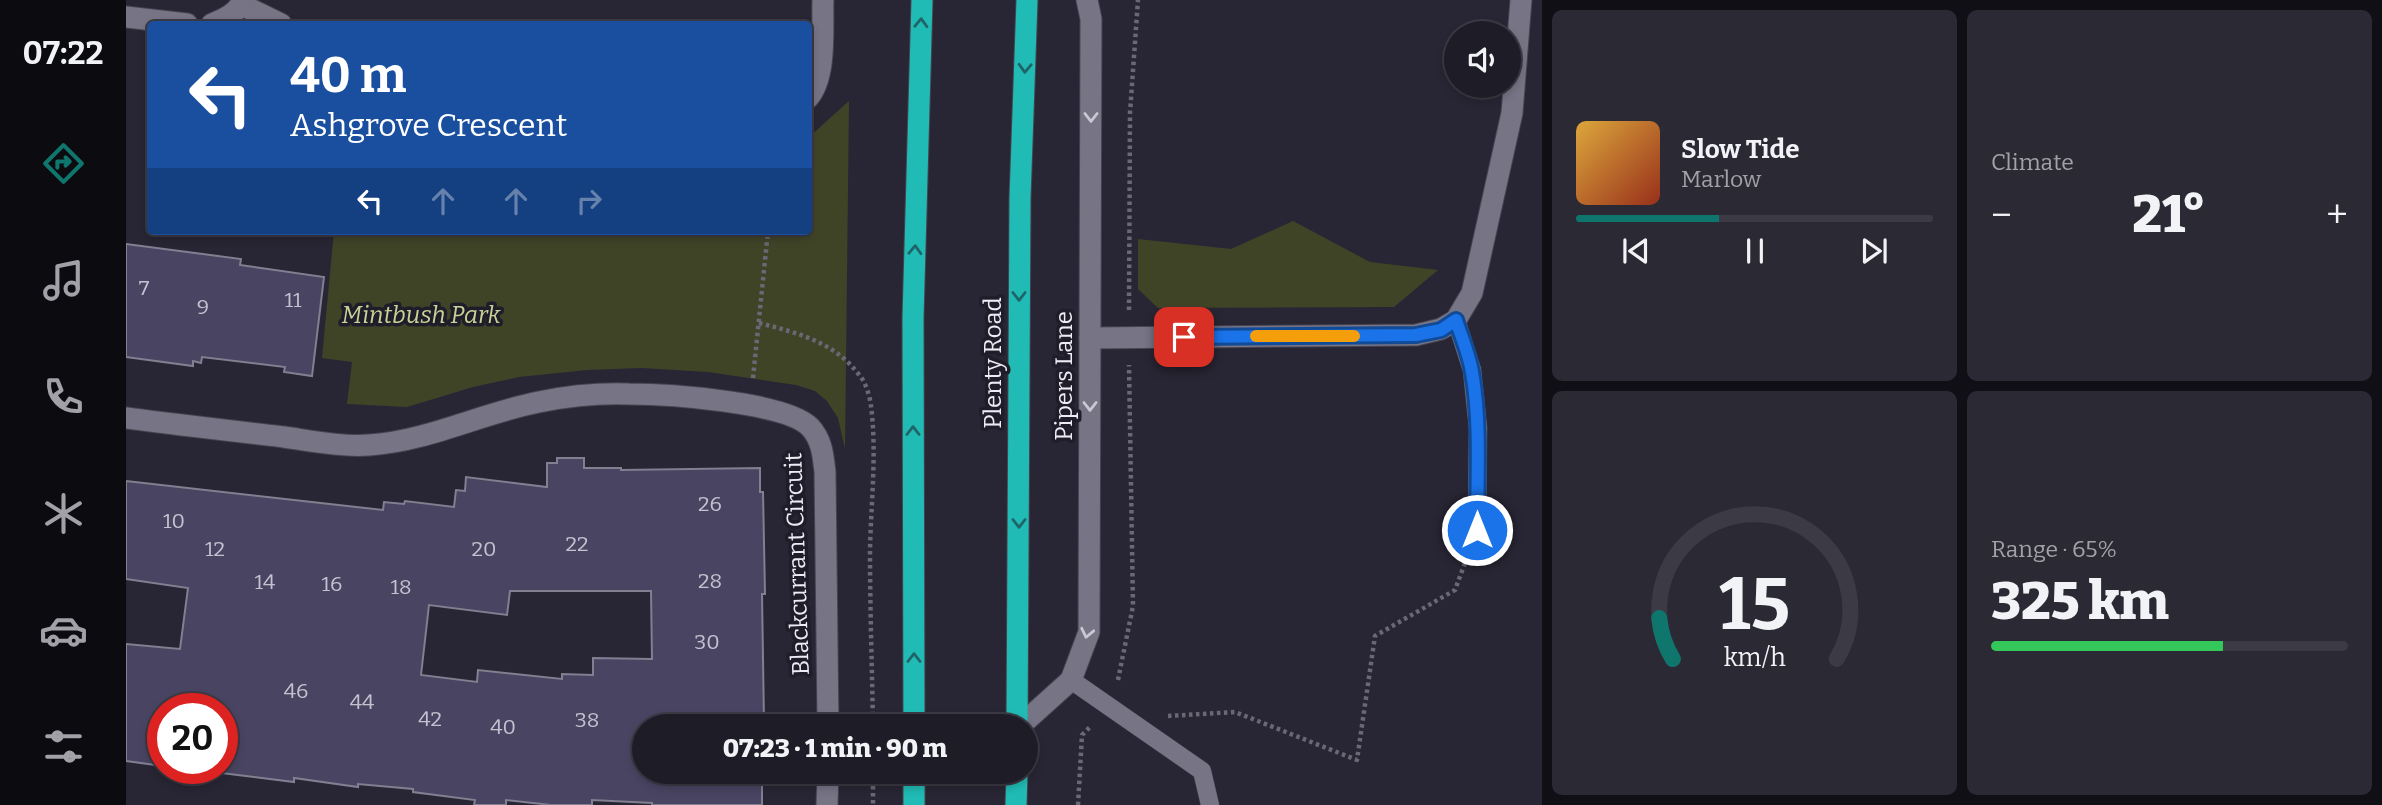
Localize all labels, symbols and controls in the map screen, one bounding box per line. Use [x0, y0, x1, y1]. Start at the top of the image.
one-way arrow [913, 17, 929, 28]
map controls [1444, 21, 1521, 98]
button: sound [1444, 21, 1521, 98]
text: 07:22 [22, 34, 104, 72]
text: 40 m [290, 46, 407, 105]
icon: left [175, 49, 266, 140]
one-way arrow [1017, 63, 1032, 74]
text: Ashgrove Crescent [290, 106, 567, 144]
one-way arrow [1083, 112, 1098, 123]
text: Slow Tide [1681, 134, 1800, 165]
icon: directions [39, 139, 88, 188]
text: Climate [1991, 148, 2074, 176]
text: Marlow [1681, 165, 1761, 193]
icon: left [351, 182, 389, 220]
icon: ahead [424, 182, 462, 220]
icon: ahead [497, 182, 535, 220]
icon: right [570, 182, 608, 220]
text: 21° [2132, 183, 2206, 246]
text: − [1991, 192, 2012, 238]
text: + [2326, 192, 2348, 238]
icon: previous [1617, 232, 1655, 270]
icon: pause [1736, 232, 1774, 270]
icon: next [1855, 232, 1893, 270]
one-way arrow [907, 244, 922, 255]
icon: music [39, 256, 88, 305]
house number: 7 [139, 275, 150, 301]
house number: 11 [284, 287, 302, 313]
one-way arrow [1012, 290, 1027, 301]
house number: 9 [197, 294, 209, 320]
street label: Plenty Road [979, 297, 1007, 429]
park label: Mintbush Park [341, 301, 502, 329]
pin [1154, 307, 1214, 367]
street label: Pipers Lane [1050, 311, 1078, 441]
icon: arrive [1165, 318, 1203, 356]
icon: phone [39, 372, 88, 421]
one-way arrow [1082, 401, 1098, 412]
one-way arrow [906, 425, 921, 436]
street label: Blackcurrant Circuit [779, 452, 815, 676]
icon: climate [39, 489, 88, 538]
house number: 26 [698, 491, 722, 517]
position arrow [1440, 493, 1514, 567]
house number: 10 [163, 508, 185, 534]
one-way arrow [1011, 518, 1026, 529]
house number: 22 [566, 531, 588, 557]
text: Range · 65% [1991, 535, 2117, 563]
house number: 12 [205, 536, 225, 562]
house number: 20 [472, 536, 496, 562]
text: 15 [1719, 561, 1790, 648]
house number: 28 [698, 568, 722, 594]
house number: 14 [255, 569, 275, 595]
text: 325 km [1991, 570, 2169, 633]
house number: 16 [322, 571, 342, 597]
house number: 18 [390, 574, 412, 600]
icon: car [39, 606, 88, 655]
one-way arrow [1080, 627, 1095, 639]
house number: 30 [694, 629, 720, 655]
text: km/h [1724, 643, 1786, 673]
one-way arrow [906, 652, 922, 663]
house number: 46 [284, 678, 308, 704]
house number: 44 [350, 689, 374, 715]
speed limit sign: 20 [147, 693, 238, 784]
house number: 42 [418, 706, 442, 732]
house number: 38 [575, 707, 599, 733]
house number: 40 [490, 714, 516, 740]
icon: filters [39, 722, 88, 771]
text: 07:23 · 1 min · 90 m [723, 733, 947, 764]

